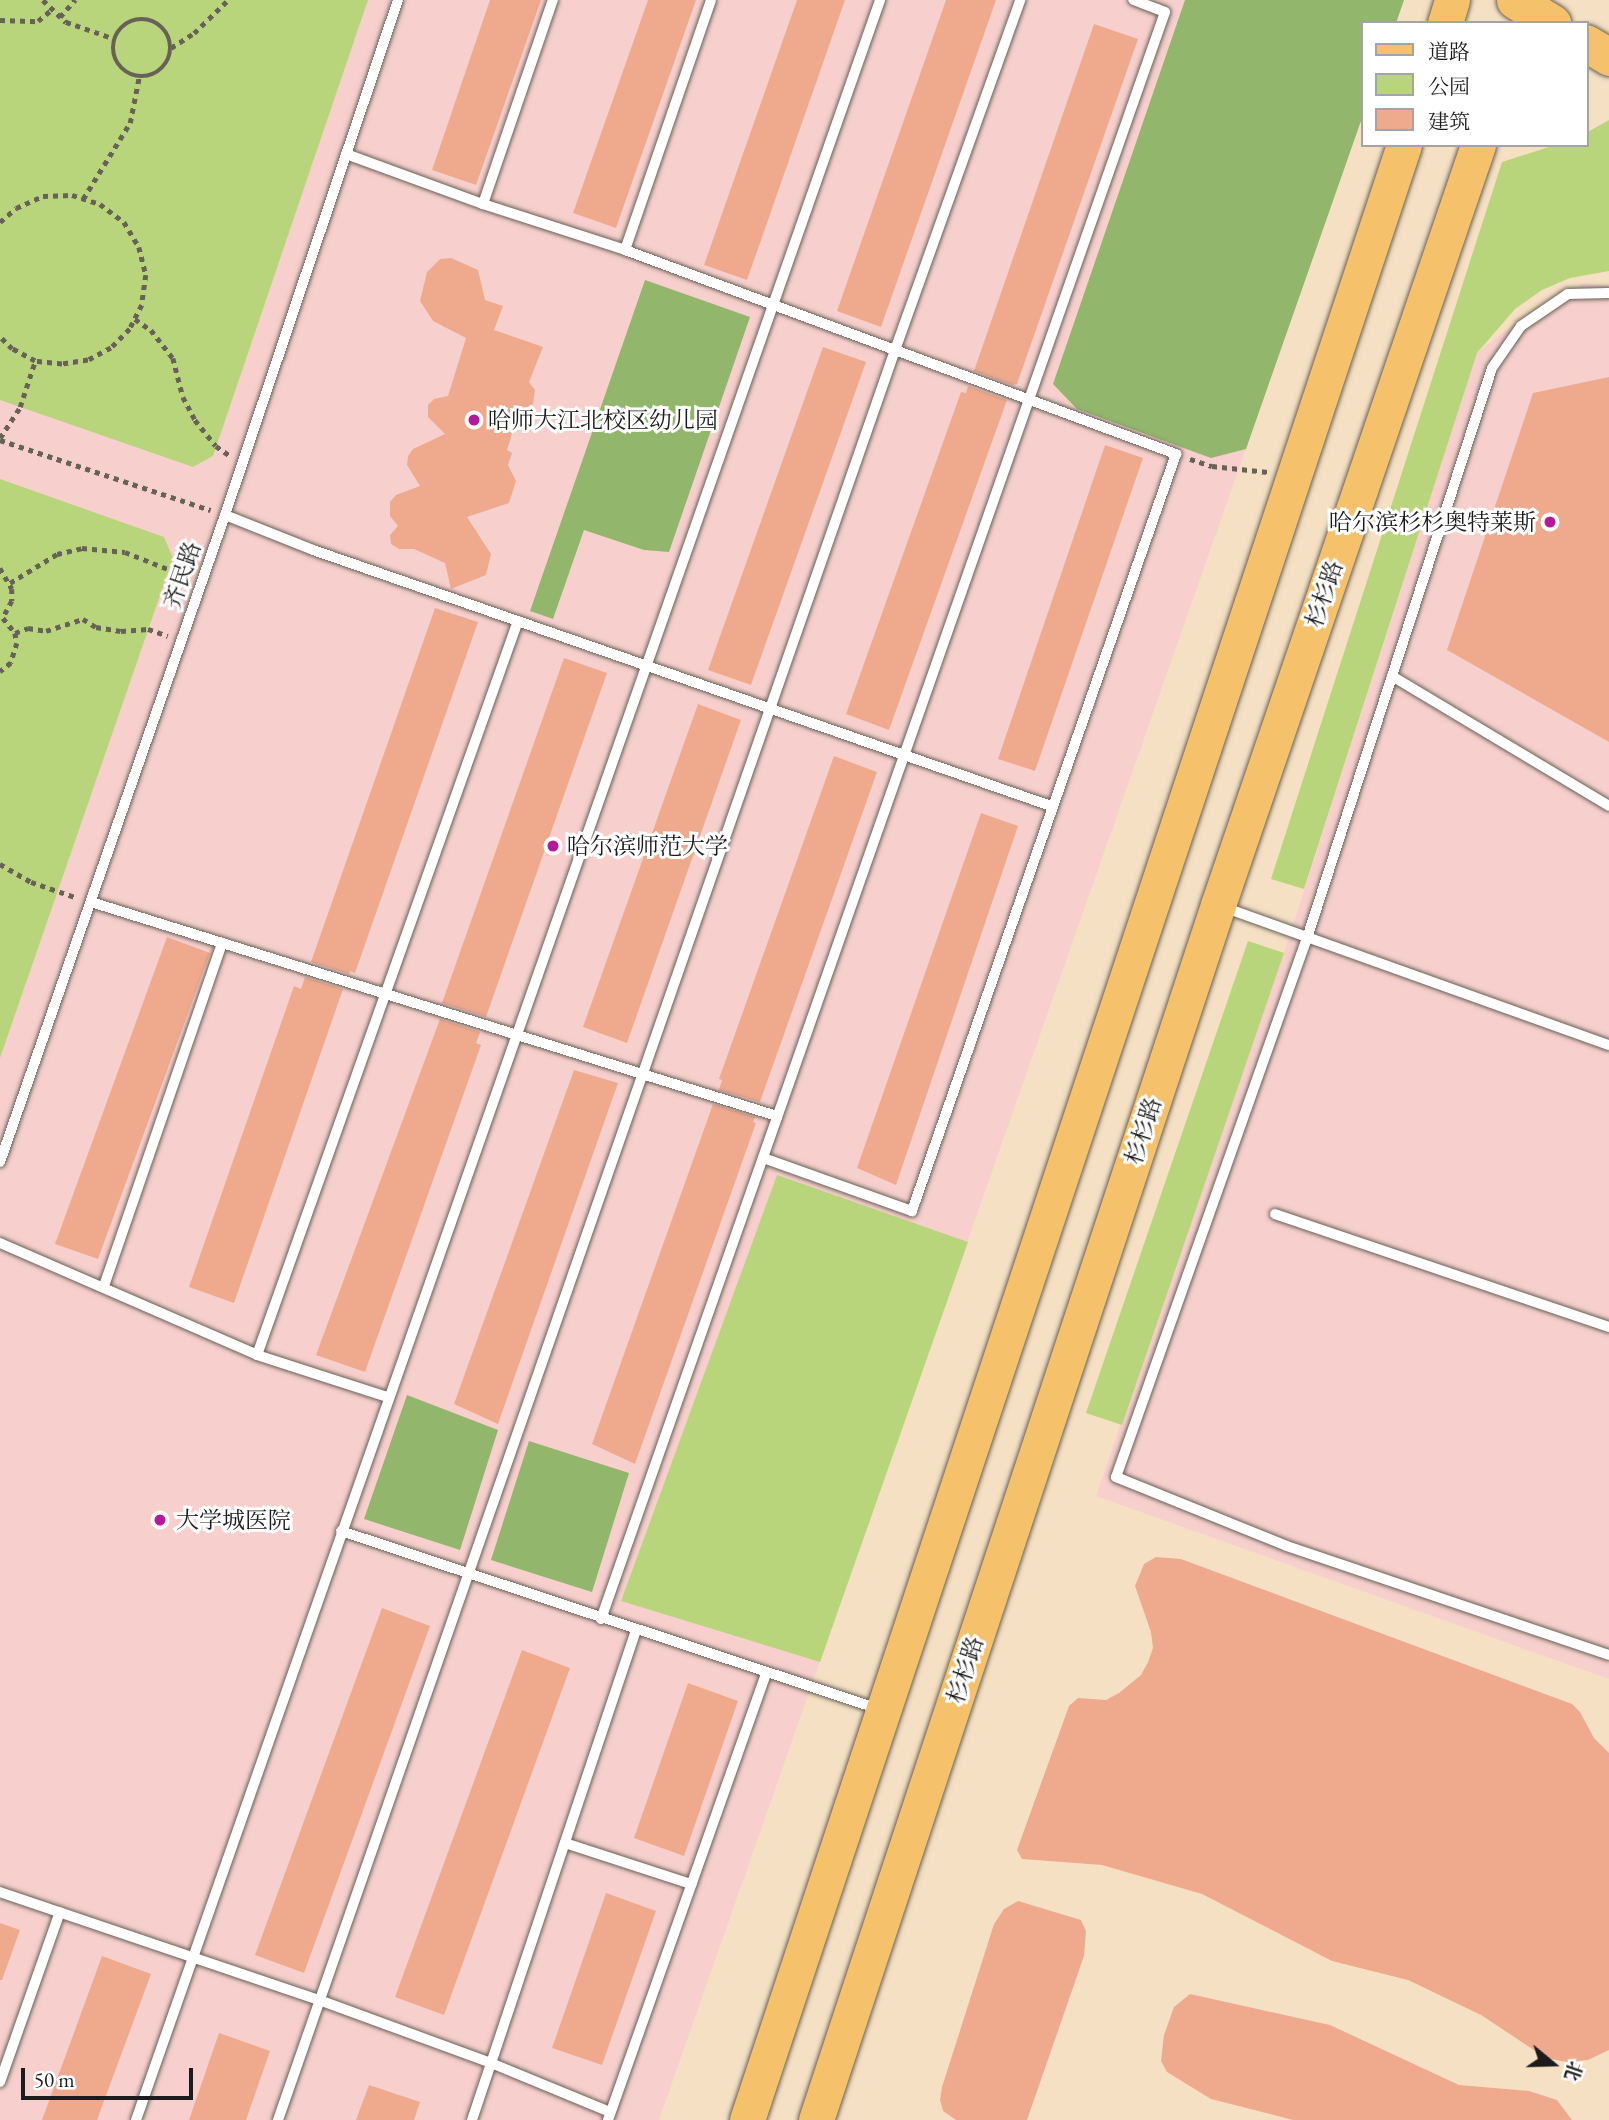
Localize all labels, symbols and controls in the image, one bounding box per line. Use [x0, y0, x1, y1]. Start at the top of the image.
legend [1360, 21, 1588, 147]
text: 道路 [1428, 38, 1470, 65]
text: 公园 [1428, 73, 1470, 100]
text: 建筑 [1428, 108, 1470, 135]
place label: 哈师大江北校区幼儿园 [488, 406, 718, 434]
marker: 哈师大江北校区幼儿园 [466, 412, 482, 428]
place label: 哈尔滨杉杉奥特莱斯 [1329, 508, 1536, 536]
marker: 哈尔滨杉杉奥特莱斯 [1542, 514, 1558, 530]
street label: 齐民路 [158, 538, 206, 612]
street label: 杉杉路 [1300, 557, 1348, 631]
place label: 哈尔滨师范大学 [567, 832, 728, 860]
marker: 哈尔滨师范大学 [545, 838, 561, 854]
street label: 杉杉路 [1119, 1094, 1167, 1168]
place label: 大学城医院 [176, 1506, 291, 1534]
marker: 大学城医院 [150, 1510, 170, 1530]
street label: 杉杉路 [941, 1633, 989, 1707]
north arrow [1518, 2029, 1588, 2099]
scale bar [24, 2054, 196, 2098]
text: 北 [1558, 2058, 1588, 2084]
text: 50 m [34, 2066, 75, 2093]

